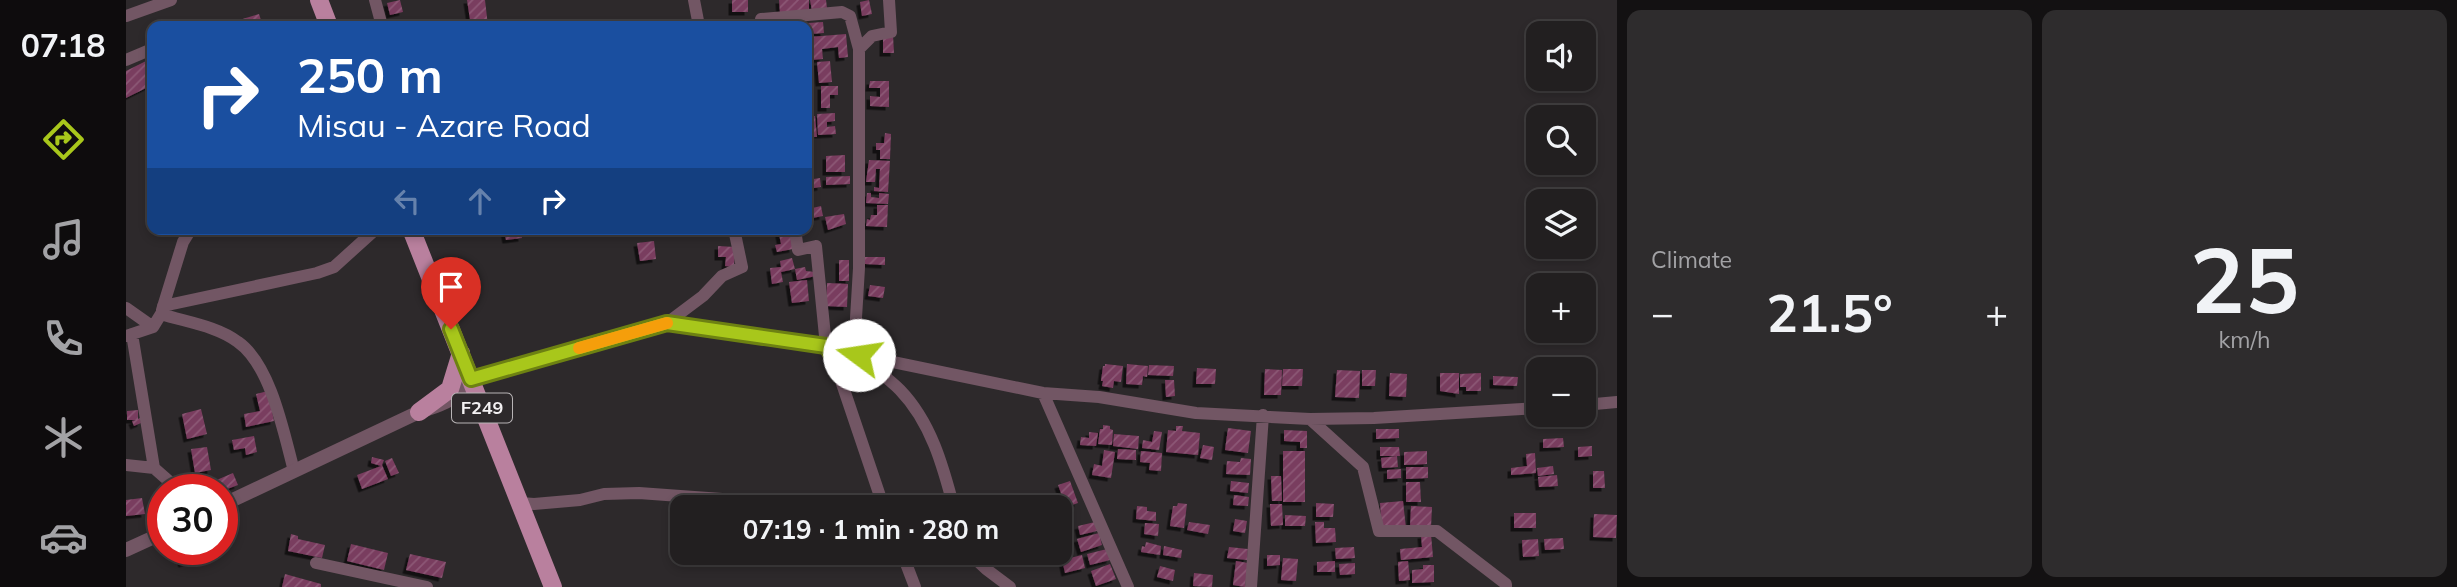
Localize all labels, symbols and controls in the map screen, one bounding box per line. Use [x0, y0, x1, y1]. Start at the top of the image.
map controls [1526, 21, 1596, 427]
button: sound [1526, 21, 1596, 91]
text: 07:18 [21, 25, 105, 65]
text: 250 m [297, 44, 443, 105]
icon: right [182, 49, 273, 140]
text: Misau - Azare Road [297, 105, 591, 145]
button: search [1526, 105, 1596, 175]
icon: directions [39, 115, 88, 164]
icon: left [388, 182, 426, 220]
icon: ahead [461, 182, 499, 220]
icon: right [534, 182, 572, 220]
button: layers [1526, 189, 1596, 259]
icon: music [39, 215, 88, 264]
text: 25 [2190, 222, 2299, 336]
text: Climate [1651, 245, 1732, 274]
pin [421, 257, 481, 329]
icon: arrive [432, 268, 470, 306]
button: + [1526, 273, 1596, 343]
text: 21.5° [1766, 280, 1893, 345]
text: − [1651, 289, 1674, 337]
text: + [1985, 289, 2008, 337]
icon: phone [39, 314, 88, 363]
position arrow [822, 318, 896, 392]
text: km/h [2218, 325, 2271, 354]
button: − [1526, 357, 1596, 427]
road number: F249 [452, 394, 512, 422]
icon: climate [39, 413, 88, 462]
speed limit sign: 30 [147, 474, 238, 565]
icon: car [39, 513, 88, 562]
text: 07:19 · 1 min · 280 m [743, 513, 999, 546]

